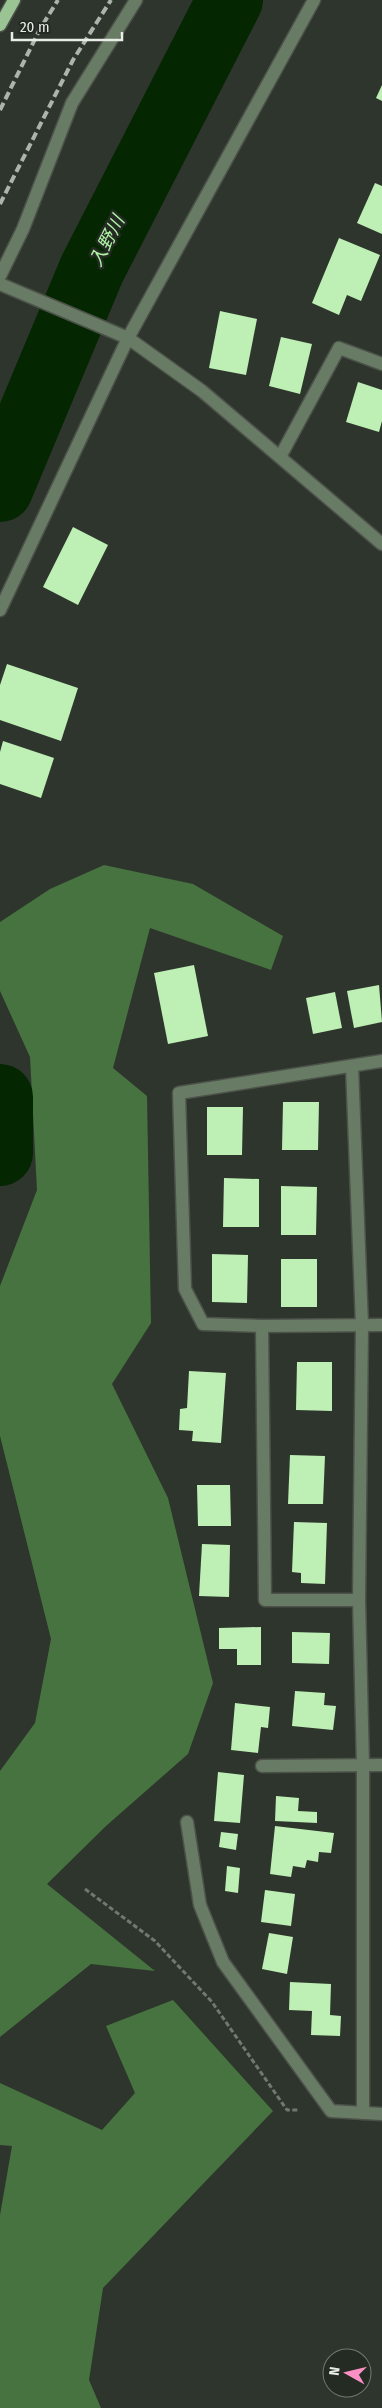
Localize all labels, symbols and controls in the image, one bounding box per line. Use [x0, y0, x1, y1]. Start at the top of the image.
scale bar [12, 10, 122, 42]
text: 20 m [20, 18, 50, 36]
water label: 入野川 [85, 210, 130, 270]
north arrow [322, 2348, 372, 2398]
text: N [326, 2366, 344, 2377]

